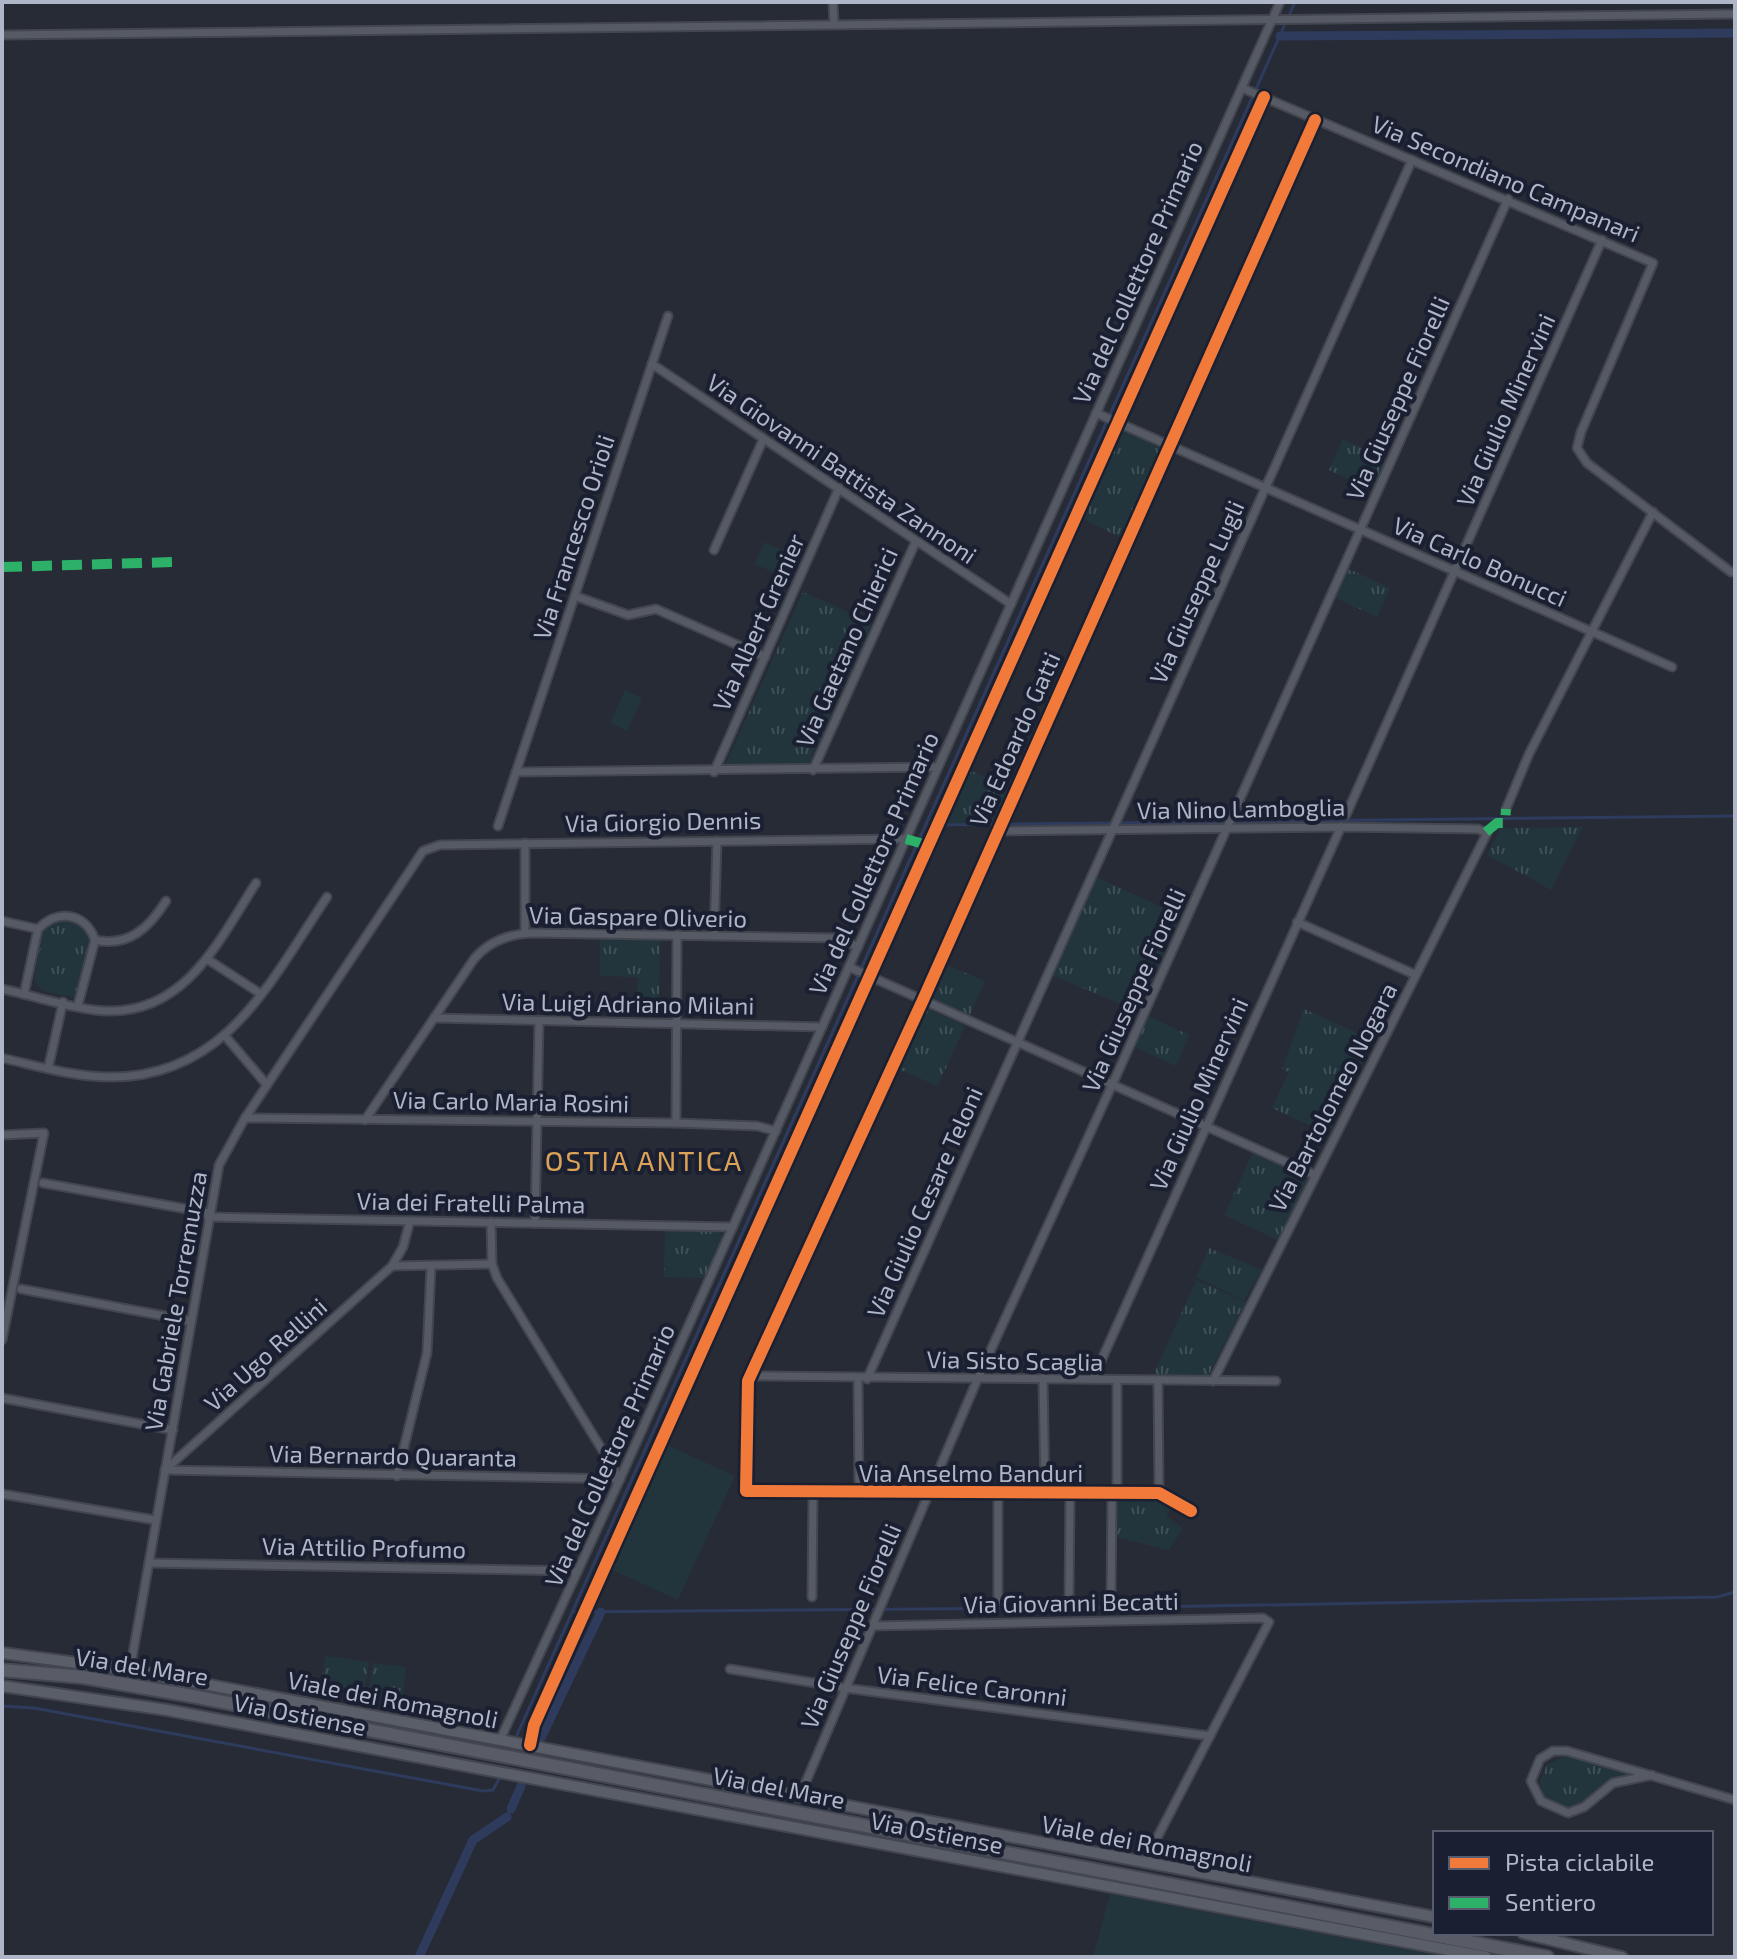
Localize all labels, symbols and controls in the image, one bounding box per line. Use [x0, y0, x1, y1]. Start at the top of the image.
street label: Via Secondiano Campanari [1368, 108, 1644, 248]
street label: Via del Collettore Primario [1066, 136, 1208, 408]
street label: Via Giuseppe Fiorelli [1339, 292, 1455, 504]
street label: Via Giulio Minervini [1449, 309, 1561, 511]
street label: Via Giovanni Battista Zannoni [702, 367, 982, 569]
street label: Via Francesco Orioli [526, 431, 620, 643]
street label: Via Giuseppe Lugli [1143, 496, 1249, 688]
street label: Via Carlo Bonucci [1389, 510, 1571, 612]
street label: Via Albert Grenier [706, 529, 810, 715]
street label: Via Gaetano Chierici [789, 543, 903, 751]
street label: Via Edoardo Gatti [963, 647, 1065, 831]
street label: Via del Collettore Primario [802, 727, 944, 999]
street label: Via Nino Lamboglia [1137, 792, 1345, 824]
street label: Via Giorgio Dennis [565, 805, 761, 837]
street label: Via Giuseppe Fiorelli [1075, 884, 1191, 1096]
street label: Via Gaspare Oliverio [529, 900, 747, 932]
street label: Via Bartolomeo Nogara [1262, 978, 1402, 1216]
street label: Via Luigi Adriano Milani [501, 986, 755, 1020]
street label: Via Giulio Minervini [1142, 993, 1254, 1195]
street label: Via Giulio Cesare Teloni [860, 1082, 988, 1322]
street label: Via Carlo Maria Rosini [393, 1084, 629, 1118]
district label: OSTIA ANTICA [545, 1143, 743, 1177]
street label: Via Gabriele Torremuzza [138, 1169, 212, 1433]
street label: Via dei Fratelli Palma [356, 1186, 586, 1218]
street label: Via Ugo Rellini [198, 1291, 332, 1417]
street label: Via del Collettore Primario [538, 1319, 680, 1591]
street label: Via Sisto Scaglia [926, 1344, 1104, 1376]
street label: Via Bernardo Quaranta [269, 1438, 517, 1472]
street label: Via Anselmo Banduri [859, 1458, 1083, 1487]
street label: Via Giuseppe Fiorelli [794, 1519, 906, 1733]
street label: Via Attilio Profumo [262, 1531, 466, 1563]
street label: Via Giovanni Becatti [963, 1586, 1179, 1618]
street label: Via del Mare [74, 1641, 210, 1691]
street label: Via Felice Caronni [875, 1659, 1069, 1711]
street label: Viale dei Romagnoli [285, 1664, 501, 1734]
street label: Via Ostiense [231, 1687, 369, 1741]
street label: Via del Mare [710, 1760, 848, 1814]
street label: Via Ostiense [868, 1805, 1006, 1859]
street label: Viale dei Romagnoli [1039, 1808, 1255, 1878]
legend [1433, 1831, 1713, 1935]
text: Pista ciclabile [1505, 1847, 1654, 1876]
text: Sentiero [1505, 1887, 1596, 1916]

